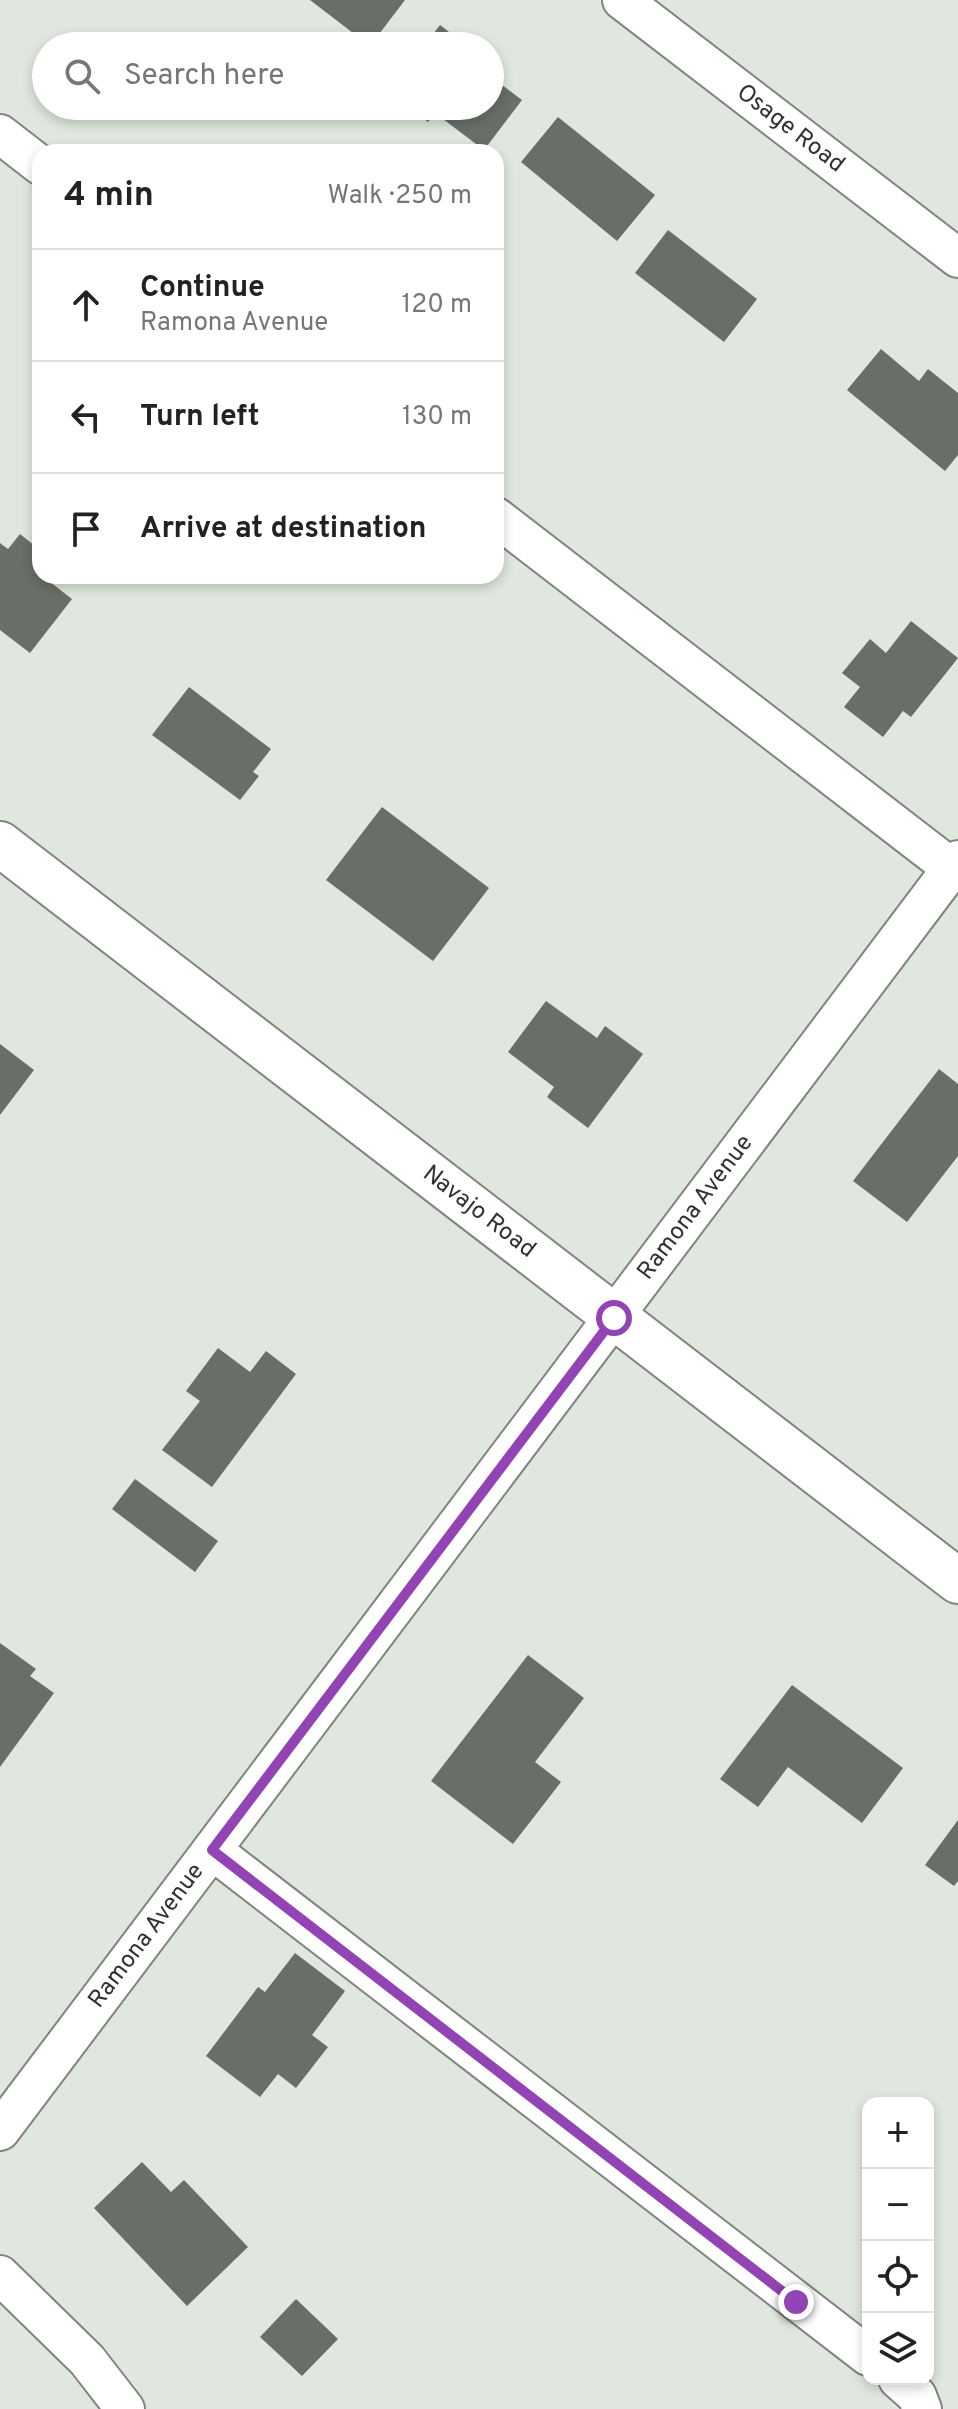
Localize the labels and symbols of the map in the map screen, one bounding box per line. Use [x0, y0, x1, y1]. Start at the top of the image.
street label: Osage Road [730, 78, 850, 180]
street label: Ramona Avenue [631, 1129, 760, 1286]
street label: Navajo Road [416, 1159, 541, 1265]
route start [596, 1300, 632, 1336]
street label: Ramona Avenue [83, 1858, 211, 2015]
route end [778, 2284, 814, 2320]

